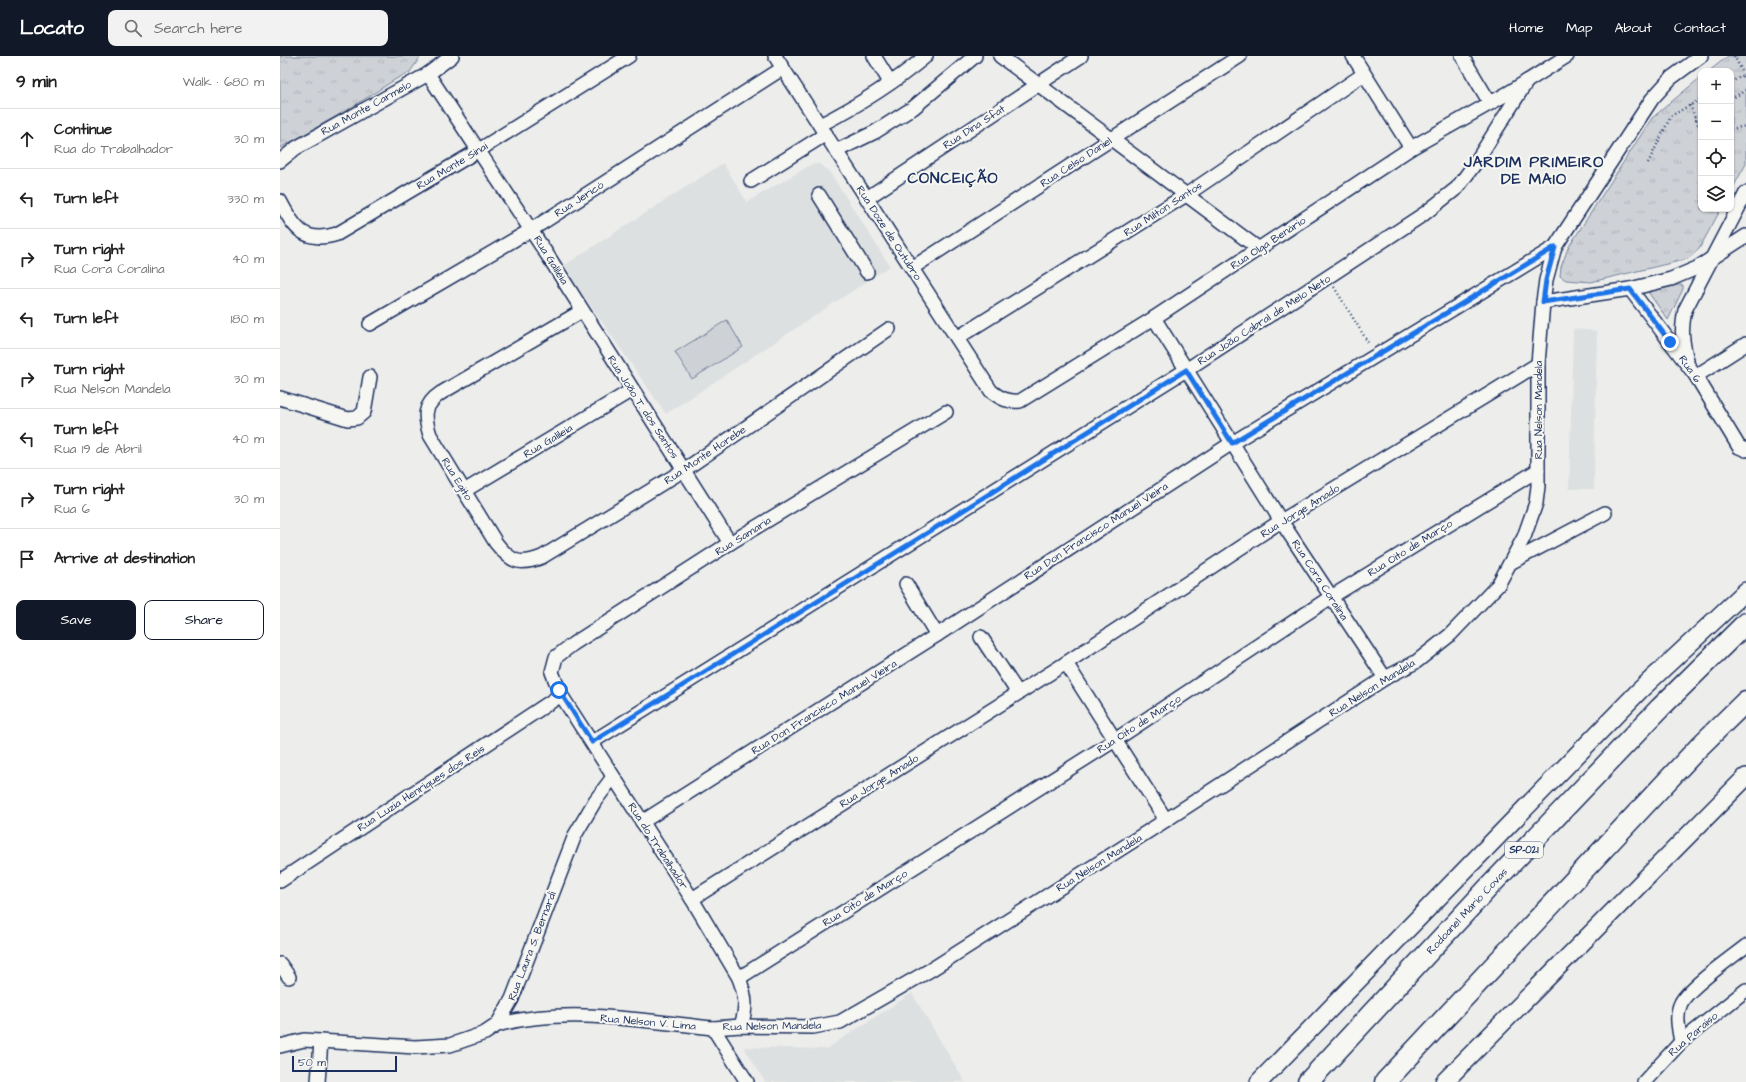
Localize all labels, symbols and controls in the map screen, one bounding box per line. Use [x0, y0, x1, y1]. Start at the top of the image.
search box [108, 10, 388, 46]
text: Locato [20, 15, 84, 42]
icon: search [122, 17, 144, 39]
text: Search here [154, 18, 242, 39]
text: Home [1509, 18, 1544, 38]
text: Map [1566, 18, 1592, 38]
text: About [1614, 18, 1652, 38]
text: Contact [1674, 18, 1726, 38]
map controls [1698, 68, 1734, 212]
button: + [1698, 68, 1734, 104]
text: 9 min [16, 70, 57, 94]
text: Walk · 680 m [183, 73, 264, 91]
street label: Rua Monte Carmelo [318, 77, 414, 139]
street label: Rua Dina Sfat [940, 101, 1008, 153]
button: − [1698, 104, 1734, 140]
text: Continue [54, 119, 112, 140]
icon: ahead [16, 128, 38, 150]
text: 30 m [234, 130, 264, 148]
street label: Rua Celso Daniel [1037, 133, 1115, 191]
street label: Rua Monte Sinai [414, 139, 491, 193]
text: Rua do Trabalhador [54, 140, 173, 158]
button: locate [1698, 140, 1734, 176]
district label: JARDIM PRIMEIRO DE MAIO [1463, 152, 1604, 190]
district label: CONCEIÇÃO [907, 168, 999, 189]
button: layers [1698, 176, 1734, 212]
street label: Rua Jericó [551, 177, 607, 221]
street label: Rua Milton Santos [1121, 178, 1206, 240]
street label: Rua Doze de Outubro [853, 183, 926, 284]
icon: left [16, 188, 38, 210]
text: Turn left [54, 188, 118, 209]
text: 330 m [227, 190, 264, 208]
street label: Rua Olga Benário [1227, 213, 1310, 274]
street label: Rua Galiléia [530, 233, 572, 288]
text: Turn right [54, 239, 125, 260]
icon: right [16, 248, 38, 270]
text: 40 m [232, 250, 264, 268]
text: Rua Cora Coralina [54, 260, 165, 278]
street label: Rua João Cabral de Melo Neto [1195, 271, 1334, 369]
icon: left [16, 308, 38, 330]
text: Turn left [54, 308, 118, 329]
text: 180 m [230, 310, 264, 328]
route end [1661, 333, 1679, 351]
street label: Rua João T. dos Santos [604, 352, 682, 462]
street label: Rua 6 [1675, 352, 1705, 386]
text: Turn right [54, 359, 125, 380]
street label: Rua Nelson Mandela [1531, 360, 1546, 459]
icon: right [16, 368, 38, 390]
text: 30 m [234, 370, 264, 388]
text: Rua Nelson Mandela [54, 380, 171, 398]
text: Turn left [54, 419, 118, 440]
street label: Rua Galileia [521, 420, 576, 462]
street label: Rua Monte Horebe [661, 422, 749, 488]
icon: left [16, 428, 38, 450]
text: 40 m [232, 430, 264, 448]
text: Rua 19 de Abril [54, 440, 142, 458]
street label: Rua Egito [437, 455, 476, 505]
text: Turn right [54, 479, 125, 500]
street label: Rua Don Francisco Manuel Vieira [1021, 479, 1171, 583]
street label: Rua Jorge Amado [1258, 480, 1344, 542]
icon: right [16, 488, 38, 510]
text: 30 m [234, 490, 264, 508]
text: Rua 6 [54, 500, 90, 518]
street label: Rua Samaria [712, 513, 774, 559]
street label: Rua Oito de Março [1365, 515, 1456, 580]
street label: Rua Cora Coralina [1288, 537, 1352, 624]
icon: arrive [16, 548, 38, 570]
text: Arrive at destination [54, 548, 195, 569]
button: Save [16, 600, 136, 640]
button: Share [144, 600, 264, 640]
street label: Rua Nelson Mandela [1326, 655, 1418, 721]
street label: Rua Don Francisco Manuel Vieira [748, 656, 900, 758]
route start [550, 681, 568, 699]
street label: Rua Oito de Março [1094, 691, 1185, 757]
street label: Rua Luzia Henriques dos Reis [354, 741, 488, 835]
street label: Rua Jorge Amado [837, 750, 923, 812]
street label: Rua do Trabalhador [624, 800, 692, 892]
street label: Rua Nelson Mandela [1053, 830, 1145, 896]
road number: SP-021 [1505, 842, 1543, 858]
street label: Rodoanel Mário Covas [1423, 864, 1511, 957]
street label: Rua Oito de Março [820, 865, 911, 930]
street label: Rua Laura S. Bernardi [504, 889, 560, 1003]
street label: Rua Paraíso [1665, 1008, 1722, 1060]
street label: Rua Nelson V. Lima [600, 1010, 697, 1034]
street label: Rua Nelson Mandela [723, 1018, 822, 1034]
scale bar [292, 1054, 397, 1073]
text: 50 m [298, 1055, 326, 1070]

